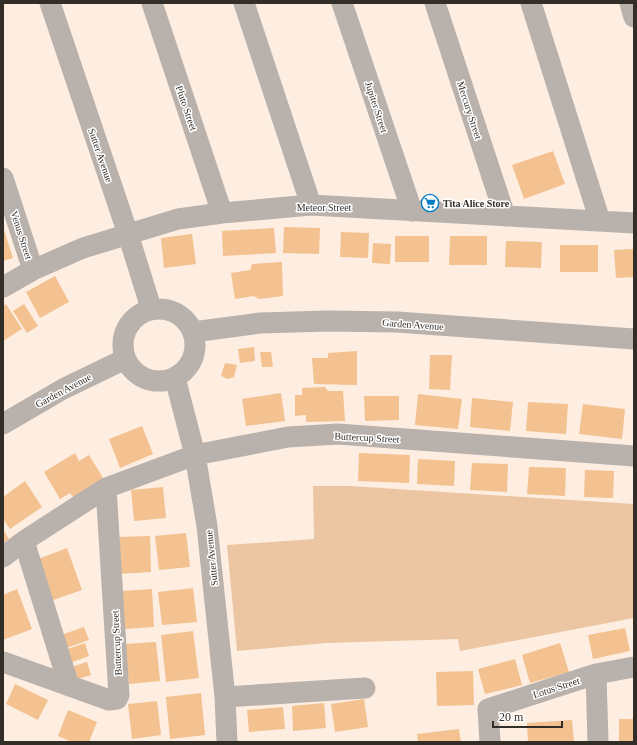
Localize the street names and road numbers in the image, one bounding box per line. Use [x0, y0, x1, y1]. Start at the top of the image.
street label: Jupiter Street [363, 80, 390, 134]
street label: Mercury Street [455, 80, 484, 141]
street label: Pluto Street [174, 84, 199, 132]
street label: Sutter Avenue [86, 127, 115, 184]
street label: Meteor Street [297, 202, 352, 213]
street label: Venus Street [9, 210, 35, 261]
street label: Garden Avenue [382, 317, 445, 332]
street label: Garden Avenue [33, 371, 94, 410]
street label: Buttercup Street [334, 430, 400, 445]
street label: Sutter Avenue [203, 529, 220, 586]
street label: Buttercup Street [109, 610, 124, 676]
street label: Lotus Street [531, 675, 581, 700]

